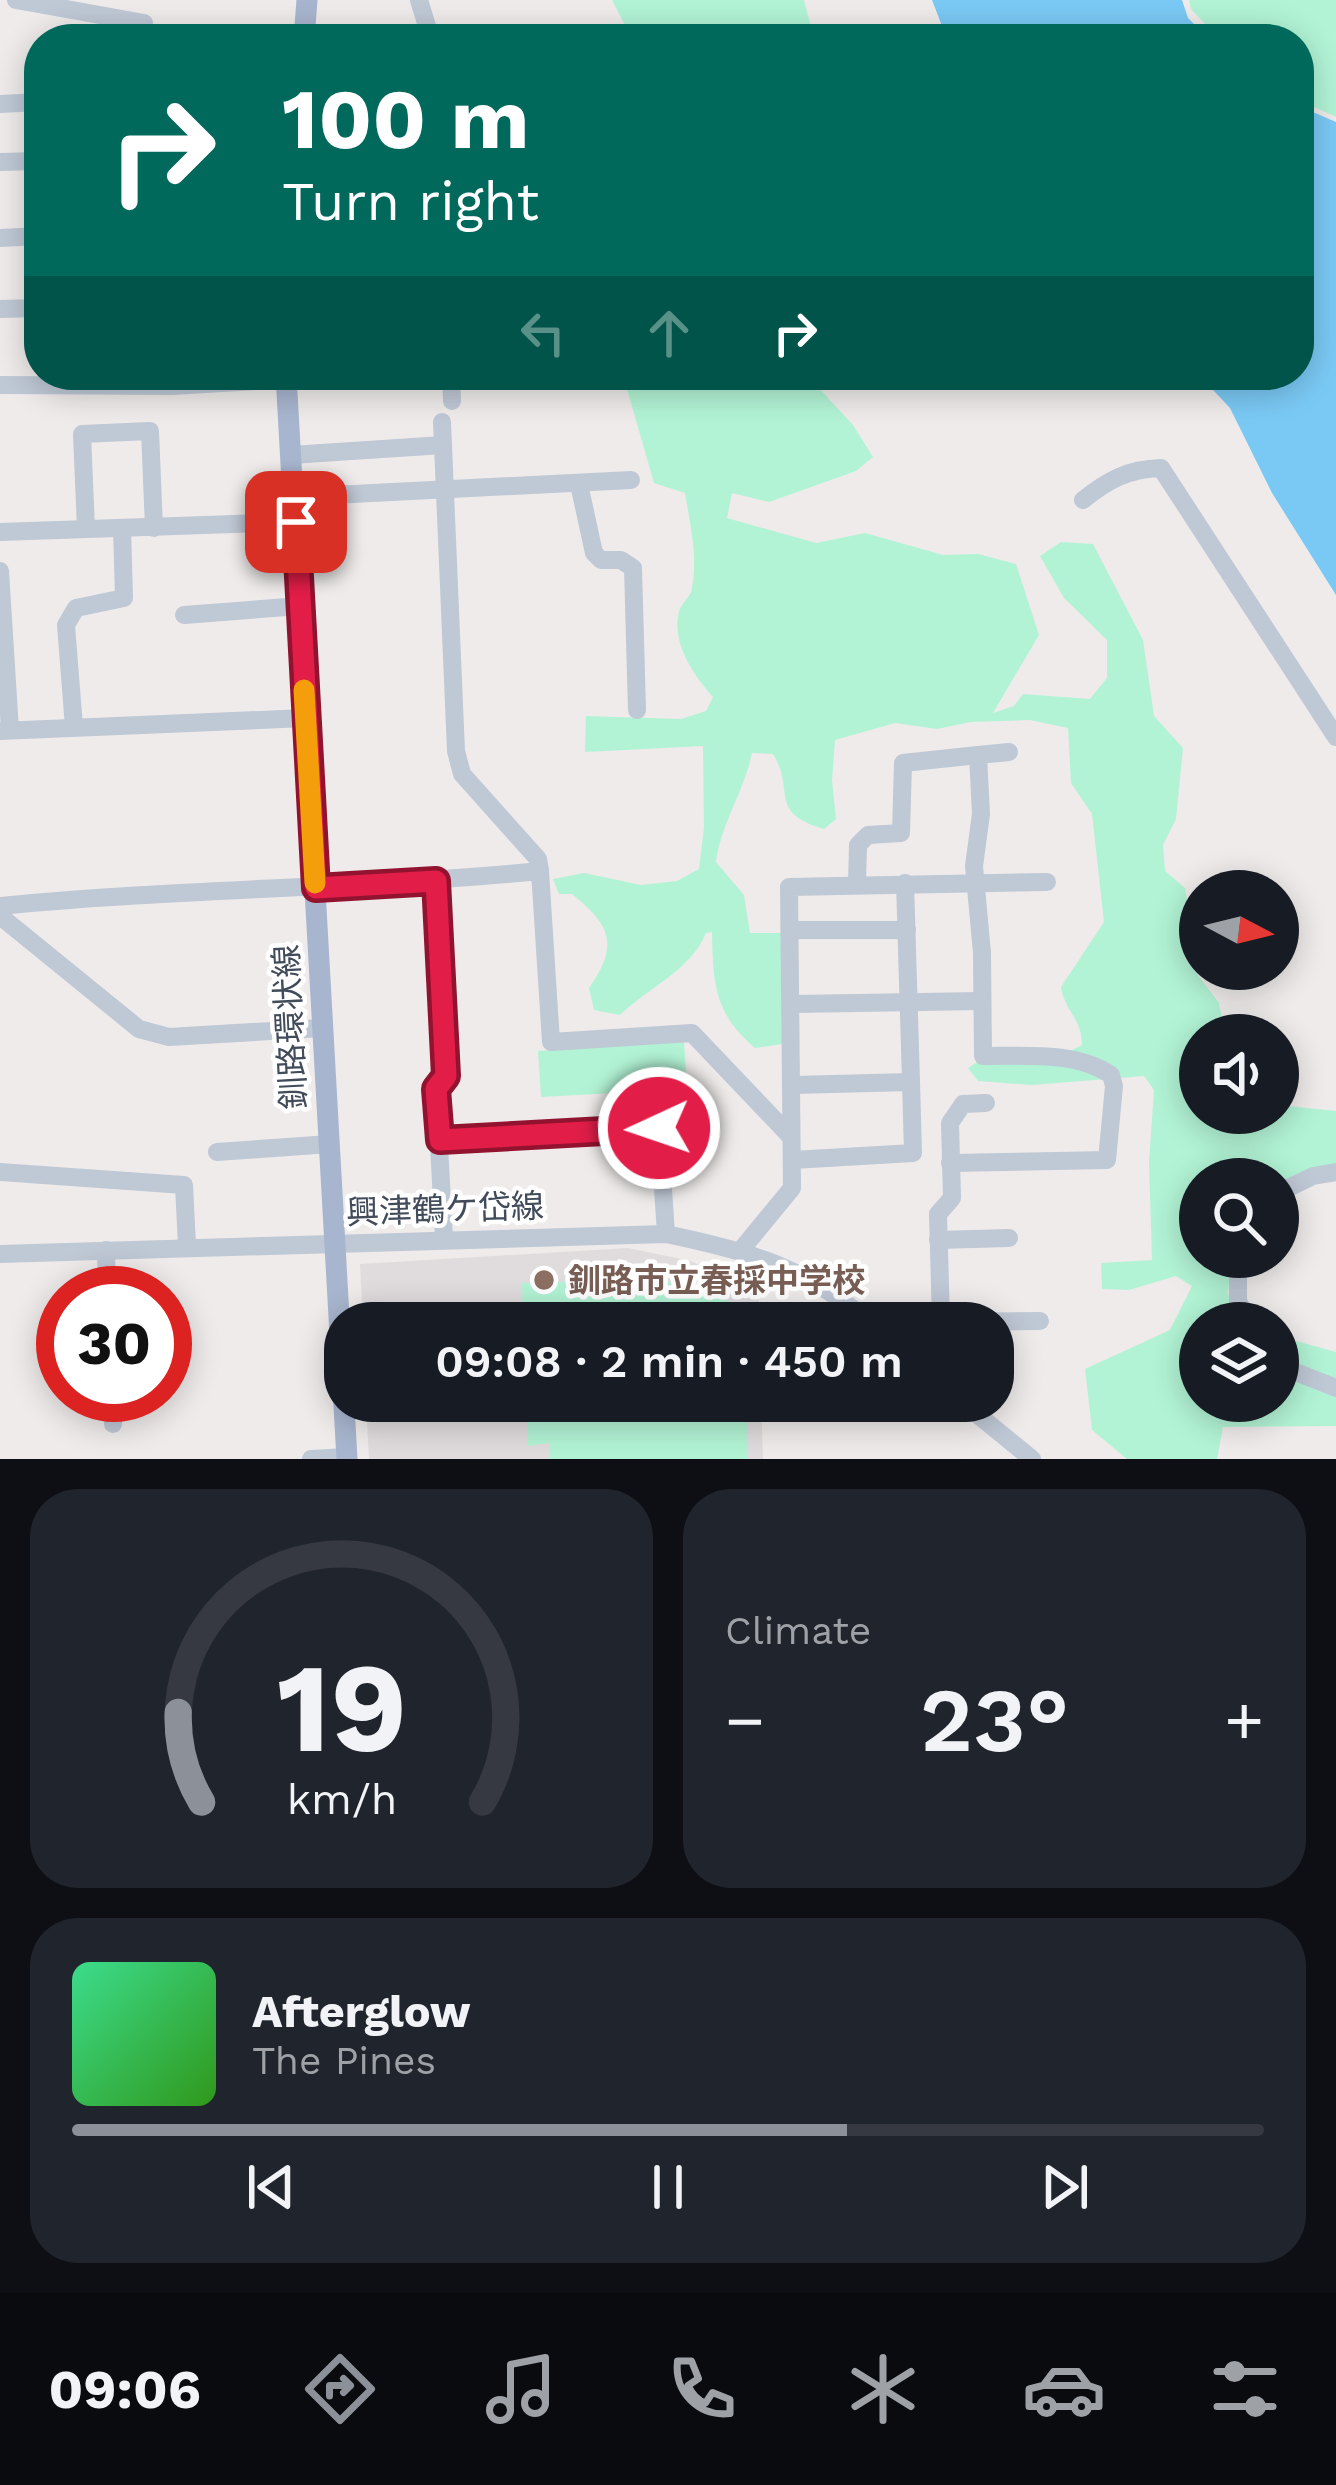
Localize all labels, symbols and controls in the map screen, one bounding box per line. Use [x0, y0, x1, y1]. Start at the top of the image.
text: 100 m [282, 70, 529, 168]
icon: right [84, 72, 240, 228]
text: Turn right [282, 170, 539, 233]
icon: left [510, 300, 576, 366]
icon: ahead [636, 300, 702, 366]
icon: right [762, 300, 828, 366]
pin [245, 471, 347, 573]
icon: arrive [263, 489, 329, 555]
north arrow [1179, 870, 1299, 990]
map controls [1179, 870, 1299, 1422]
street label: 釧路環状線 [266, 944, 314, 1110]
button: sound [1179, 1014, 1299, 1134]
position arrow [596, 1065, 722, 1191]
button: search [1179, 1158, 1299, 1278]
street label: 興津鶴ケ岱線 [345, 1186, 545, 1232]
place label: 釧路市立春採中学校 [568, 1261, 865, 1300]
speed limit sign: 30 [36, 1266, 192, 1422]
marker: 釧路市立春採中学校 [531, 1267, 557, 1293]
button: layers [1179, 1302, 1299, 1422]
text: 09:08 · 2 min · 450 m [435, 1335, 903, 1388]
text: Climate [725, 1608, 871, 1653]
text: 19 [276, 1635, 407, 1781]
text: 23° [920, 1667, 1069, 1773]
text: − [725, 1682, 765, 1759]
text: + [1224, 1682, 1264, 1759]
text: km/h [286, 1773, 397, 1823]
text: Afterglow [252, 1985, 471, 2038]
text: The Pines [252, 2038, 436, 2083]
icon: previous [238, 2154, 304, 2220]
icon: pause [635, 2154, 701, 2220]
icon: next [1032, 2154, 1098, 2220]
icon: directions [298, 2347, 382, 2431]
icon: music [479, 2347, 563, 2431]
icon: phone [660, 2347, 744, 2431]
icon: climate [841, 2347, 925, 2431]
icon: car [1022, 2347, 1106, 2431]
icon: filters [1203, 2347, 1287, 2431]
text: 09:06 [49, 2358, 201, 2421]

